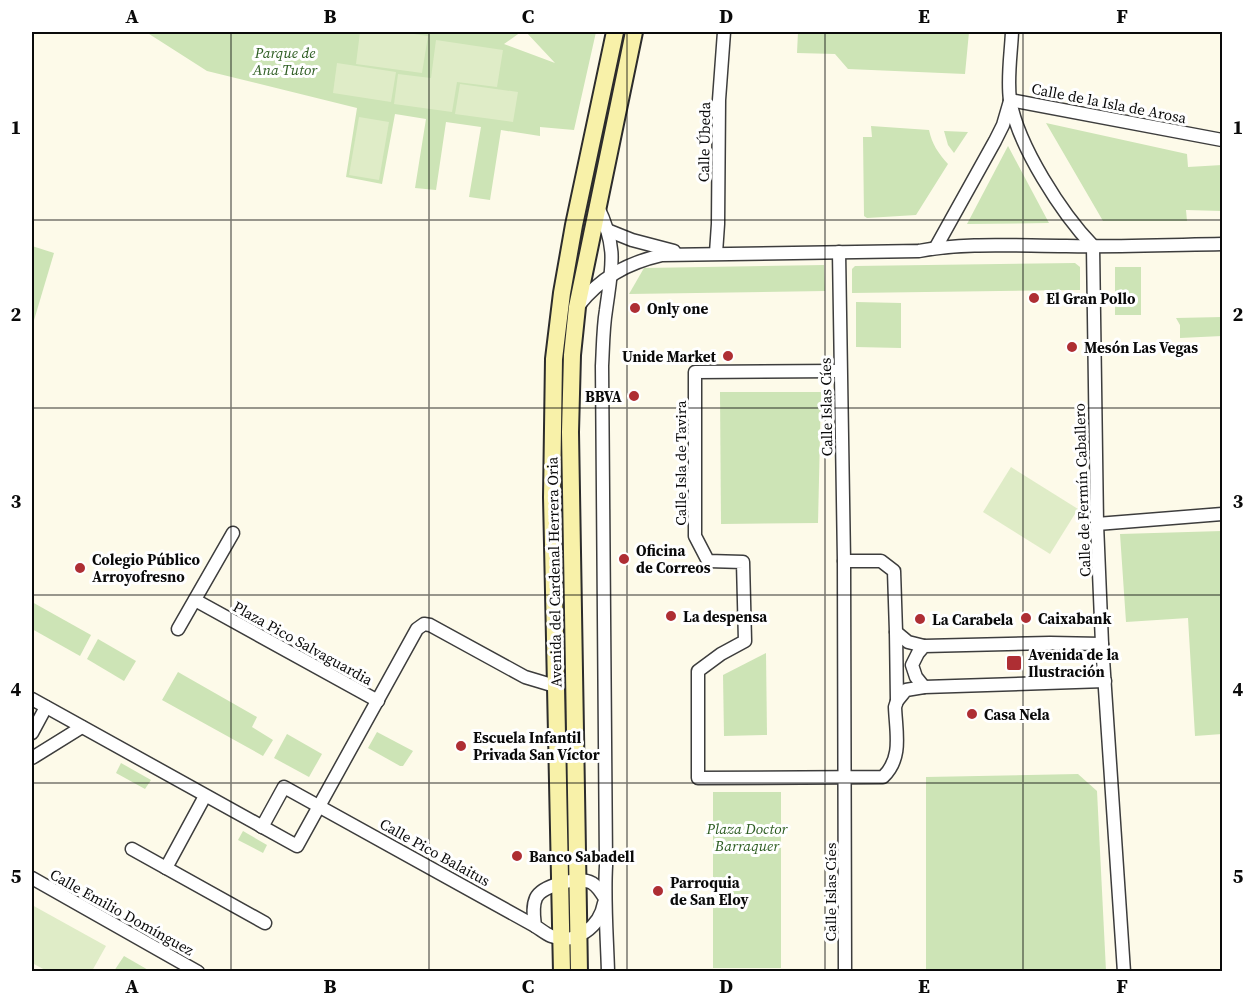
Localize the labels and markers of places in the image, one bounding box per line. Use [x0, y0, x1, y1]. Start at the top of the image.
place label: El Gran Pollo [1046, 288, 1136, 309]
marker: El Gran Pollo [1027, 291, 1041, 305]
place label: Only one [647, 298, 708, 319]
marker: Only one [628, 301, 642, 315]
place label: Mesón Las Vegas [1084, 337, 1198, 358]
marker: Mesón Las Vegas [1065, 340, 1079, 354]
place label: Unide Market [622, 346, 717, 367]
marker: Unide Market [721, 349, 735, 363]
place label: BBVA [585, 386, 622, 407]
marker: BBVA [627, 389, 641, 403]
place label: Oficina de Correos [636, 540, 711, 578]
place label: Colegio Público Arroyofresno [92, 549, 201, 587]
marker: Oficina de Correos [617, 552, 631, 566]
marker: Colegio Público Arroyofresno [73, 561, 87, 575]
place label: La despensa [683, 606, 768, 627]
place label: Caixabank [1038, 608, 1111, 629]
marker: La despensa [664, 609, 678, 623]
place label: La Carabela [932, 609, 1014, 630]
marker: Caixabank [1019, 611, 1033, 625]
marker: La Carabela [913, 612, 927, 626]
place label: Avenida de la Ilustración [1028, 644, 1120, 682]
marker: Avenida de la Ilustración [1005, 654, 1023, 672]
place label: Casa Nela [984, 704, 1051, 725]
marker: Casa Nela [965, 707, 979, 721]
place label: Escuela Infantil Privada San Víctor [473, 727, 600, 765]
marker: Escuela Infantil Privada San Víctor [454, 739, 468, 753]
place label: Banco Sabadell [529, 846, 635, 867]
marker: Banco Sabadell [510, 849, 524, 863]
place label: Parroquia de San Eloy [670, 872, 749, 910]
marker: Parroquia de San Eloy [651, 884, 665, 898]

